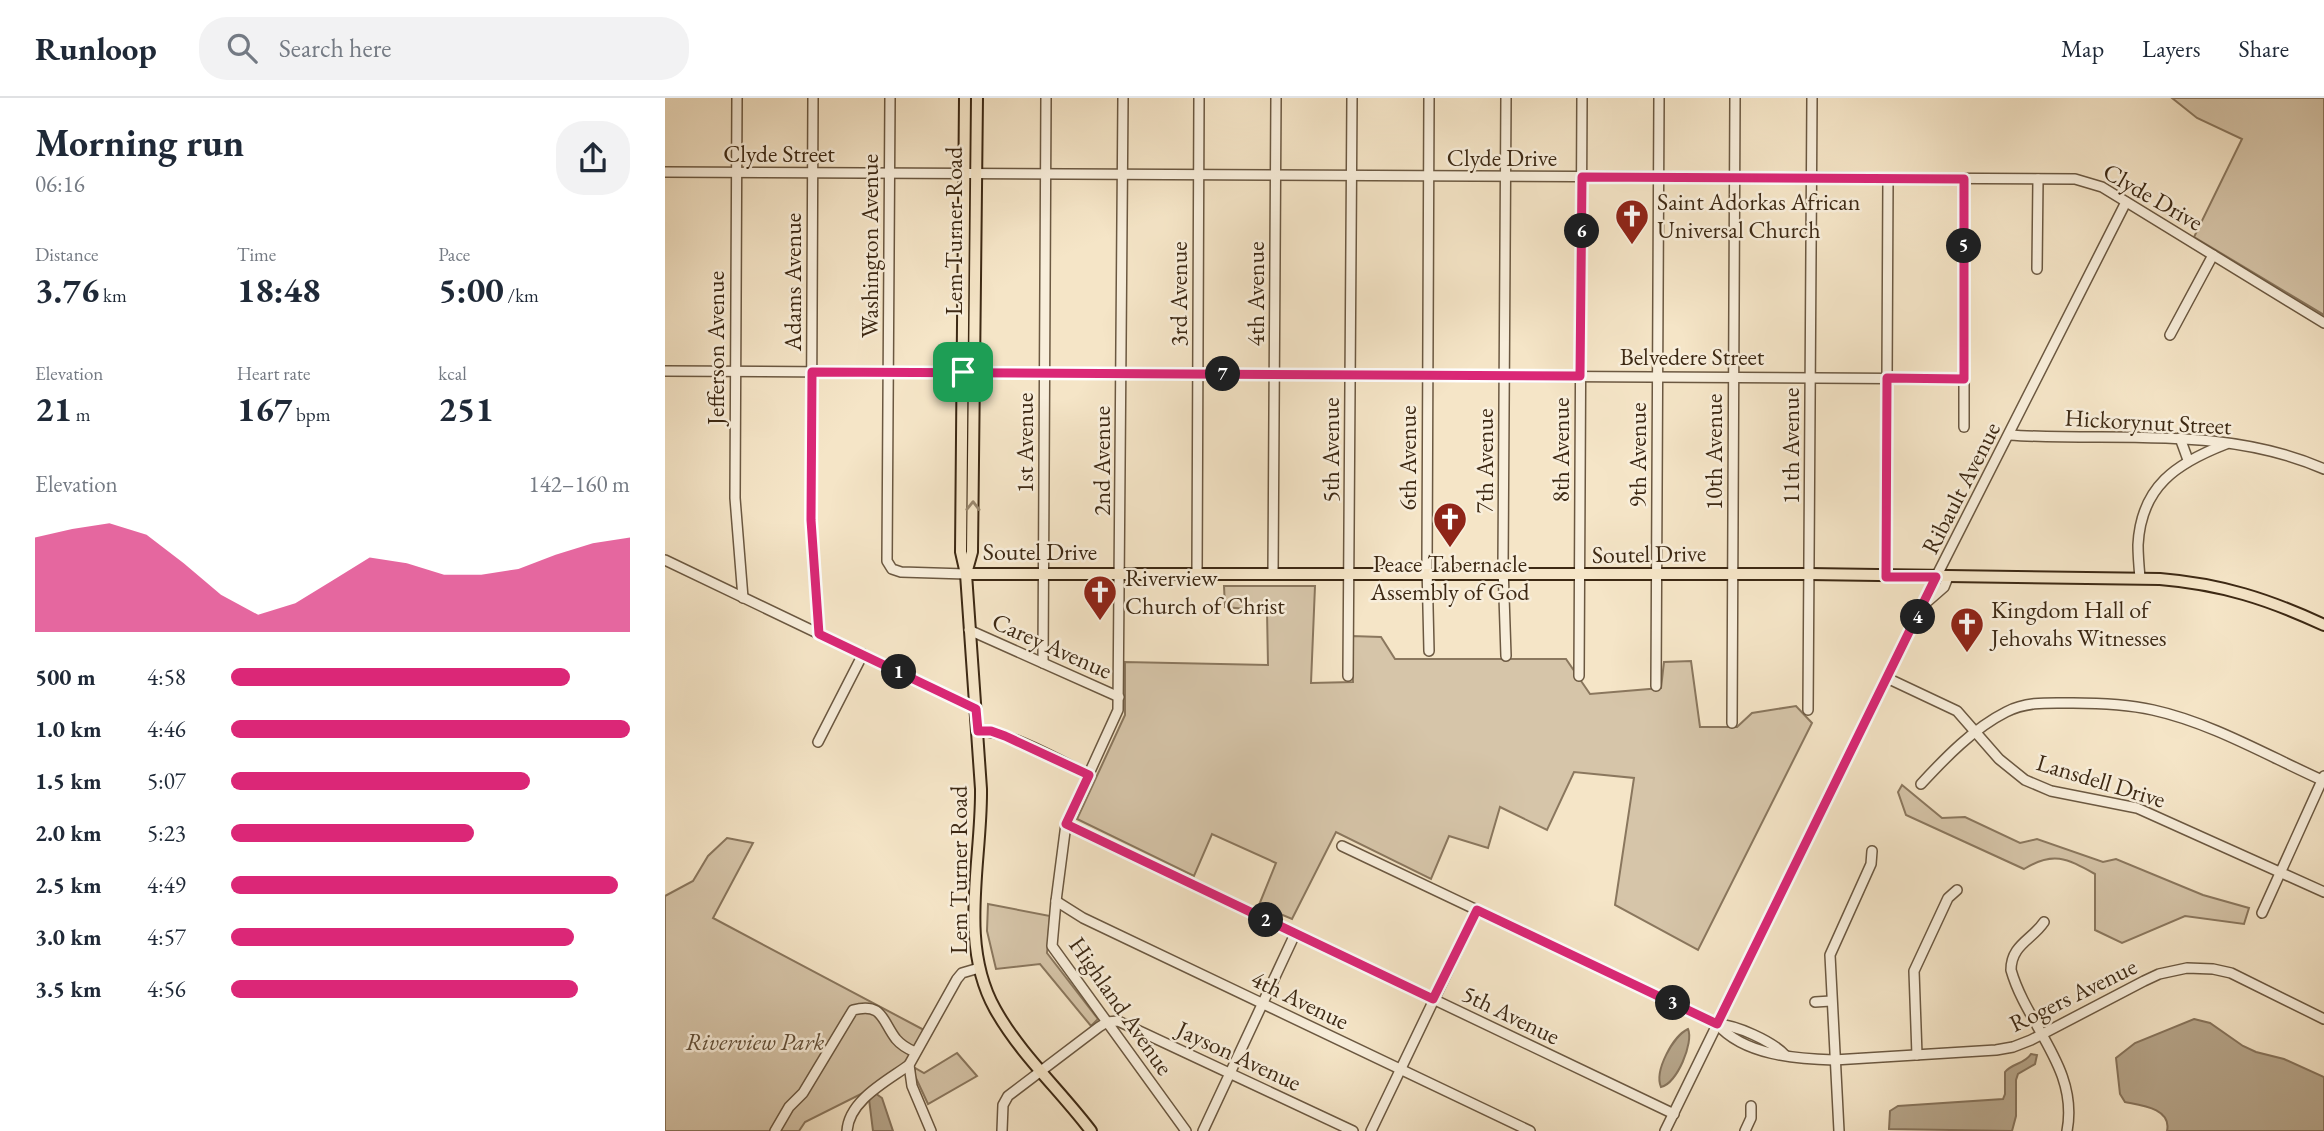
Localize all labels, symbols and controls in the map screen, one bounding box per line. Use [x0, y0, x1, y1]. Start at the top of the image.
search box [199, 17, 689, 80]
text: Runloop [35, 27, 157, 70]
icon: search [223, 29, 261, 67]
text: Search here [279, 31, 391, 65]
text: Map [2061, 33, 2104, 64]
text: Layers [2142, 33, 2201, 64]
text: Share [2239, 33, 2289, 64]
text: Morning run [35, 118, 244, 167]
button: share [556, 121, 630, 195]
street label: Clyde Street [723, 138, 835, 169]
street label: Clyde Drive [1447, 142, 1557, 173]
street label: Lem Turner Road [938, 146, 969, 315]
street label: Washington Avenue [854, 154, 885, 338]
street label: Clyde Drive [2098, 156, 2209, 238]
text: 06:16 [35, 169, 85, 199]
place label: Saint Adorkas African Universal Church [1657, 186, 1861, 245]
church icon: Saint Adorkas African Universal Church [1613, 197, 1651, 246]
street label: Adams Avenue [777, 213, 808, 352]
pin: 6 [1565, 214, 1599, 248]
text: 6 [1576, 218, 1587, 243]
pin: 5 [1947, 228, 1981, 264]
text: 5 [1958, 233, 1969, 258]
street label: 3rd Avenue [1163, 241, 1194, 347]
street label: 4th Avenue [1240, 241, 1271, 347]
text: Distance [35, 242, 98, 267]
text: Time [237, 242, 276, 267]
text: Pace [438, 242, 470, 267]
text: 3.76 [35, 267, 99, 312]
text: 18:48 [237, 267, 321, 312]
text: 5:00 [438, 267, 504, 312]
street label: Jefferson Avenue [700, 271, 731, 427]
text: km [99, 283, 127, 308]
text: /km [504, 283, 539, 308]
street label: Belvedere Street [1620, 341, 1765, 372]
pin [933, 342, 993, 402]
icon: arrive [944, 353, 982, 391]
pin: 7 [1205, 356, 1241, 392]
text: Elevation [35, 361, 103, 386]
text: Heart rate [237, 361, 310, 386]
text: kcal [438, 361, 467, 386]
text: 7 [1217, 361, 1228, 386]
text: 21 [35, 386, 72, 431]
text: 167 [237, 386, 292, 431]
text: 251 [438, 386, 494, 431]
street label: 11th Avenue [1775, 388, 1806, 504]
street label: 1st Avenue [1009, 393, 1040, 493]
street label: 10th Avenue [1698, 394, 1729, 510]
street label: 5th Avenue [1315, 397, 1346, 503]
street label: 8th Avenue [1545, 397, 1576, 503]
text: m [72, 402, 91, 427]
text: bpm [292, 402, 330, 427]
street label: 9th Avenue [1622, 402, 1653, 508]
street label: Hickorynut Street [2064, 402, 2233, 441]
street label: 6th Avenue [1392, 405, 1423, 511]
street label: 2nd Avenue [1086, 406, 1117, 516]
street label: 7th Avenue [1469, 408, 1500, 514]
street label: Ribault Avenue [1914, 417, 2007, 559]
text: Elevation [35, 469, 118, 499]
text: 142–160 m [529, 469, 630, 499]
one-way arrow [965, 500, 980, 511]
church icon: Peace Tabernacle Assembly of God [1431, 500, 1469, 549]
street label: Soutel Drive [983, 536, 1097, 567]
street label: Soutel Drive [1592, 537, 1706, 570]
place label: Peace Tabernacle Assembly of God [1369, 548, 1530, 607]
place label: Riverview Church of Christ [1125, 562, 1285, 621]
church icon: Riverview Church of Christ [1081, 573, 1119, 622]
place label: Kingdom Hall of Jehovahs Witnesses [1989, 594, 2167, 653]
pin: 4 [1901, 600, 1935, 634]
text: 4 [1912, 604, 1923, 629]
street label: Carey Avenue [987, 605, 1117, 686]
church icon: Kingdom Hall of Jehovahs Witnesses [1948, 605, 1986, 654]
pin: 1 [881, 654, 917, 690]
text: 1 [893, 659, 904, 684]
text: 500 m [35, 662, 96, 692]
text: 4:58 [147, 662, 186, 692]
text: 1.0 km [35, 714, 102, 744]
text: 4:46 [147, 714, 186, 744]
street label: Lansdell Drive [2033, 746, 2169, 815]
text: 1.5 km [35, 766, 102, 796]
text: 5:07 [147, 766, 186, 796]
street label: Lem Turner Road [943, 785, 974, 954]
text: 2.0 km [35, 818, 102, 848]
text: 5:23 [147, 818, 186, 848]
text: 2.5 km [35, 870, 102, 900]
text: 4:49 [147, 870, 186, 900]
pin: 2 [1249, 902, 1283, 938]
text: 2 [1260, 907, 1271, 932]
text: 3.0 km [35, 922, 102, 952]
text: 4:57 [147, 922, 186, 952]
street label: Highland Avenue [1062, 930, 1181, 1081]
street label: Rogers Avenue [2004, 950, 2142, 1039]
street label: 4th Avenue [1246, 963, 1354, 1037]
text: 3.5 km [35, 974, 102, 1004]
text: 4:56 [147, 974, 186, 1004]
street label: 5th Avenue [1457, 978, 1565, 1052]
pin: 3 [1655, 986, 1691, 1020]
text: 3 [1667, 990, 1678, 1015]
street label: Jayson Avenue [1170, 1012, 1306, 1098]
park label: Riverview Park [686, 1026, 824, 1057]

